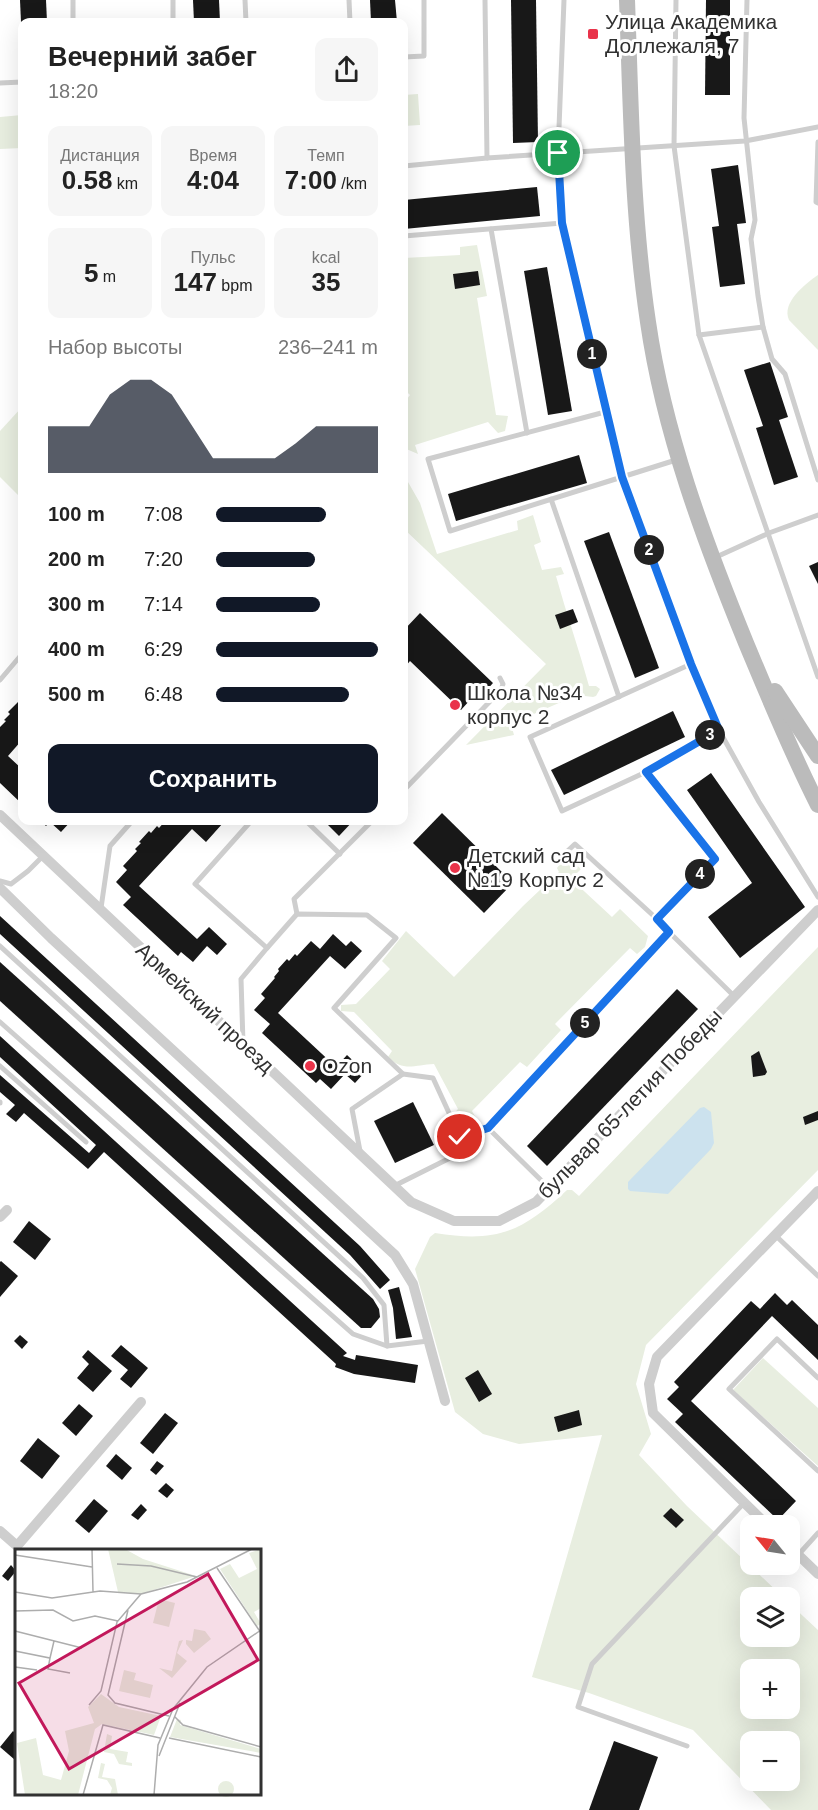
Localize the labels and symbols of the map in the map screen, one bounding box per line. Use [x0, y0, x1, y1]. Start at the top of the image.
place label: Улица Академика Доллежаля, 7 [605, 10, 778, 57]
marker: Улица Академика Доллежаля, 7 [586, 27, 600, 41]
pin [532, 127, 583, 178]
pin: 1 [577, 339, 607, 369]
pin: 2 [634, 535, 664, 565]
place label: Школа №34 корпус 2 [467, 681, 583, 728]
marker: Школа №34 корпус 2 [448, 698, 462, 712]
pin: 3 [695, 720, 725, 750]
place label: Детский сад №19 Корпус 2 [467, 844, 604, 891]
pin: 4 [685, 859, 715, 889]
marker: Детский сад №19 Корпус 2 [448, 861, 462, 875]
street label: Армейский проезд [132, 938, 279, 1077]
street label: бульвар 65-летия Победы [533, 1004, 727, 1204]
pin: 5 [570, 1008, 600, 1038]
place label: Ozon [322, 1054, 372, 1077]
marker: Ozon [303, 1059, 317, 1073]
pin [434, 1111, 485, 1162]
north arrow [740, 1515, 800, 1575]
inset map [15, 1549, 261, 1795]

